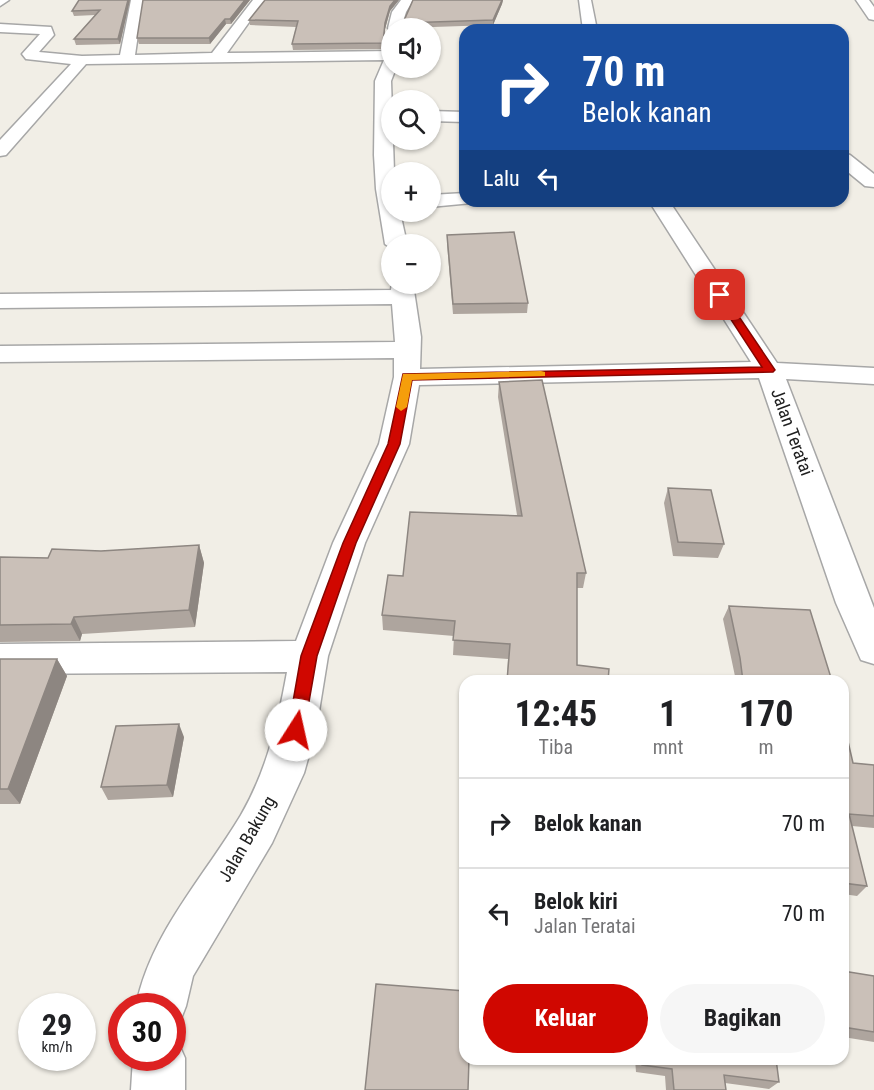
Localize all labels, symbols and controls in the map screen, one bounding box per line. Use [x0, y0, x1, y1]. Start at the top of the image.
map controls [381, 18, 441, 294]
button: sound [381, 18, 441, 78]
text: 70 m [582, 47, 665, 96]
icon: right [483, 48, 561, 126]
button: search [381, 90, 441, 150]
text: Belok kanan [582, 97, 712, 129]
button: + [381, 162, 441, 222]
icon: left [532, 162, 565, 195]
text: Lalu [483, 166, 520, 191]
button: − [381, 234, 441, 294]
pin [694, 269, 745, 320]
icon: arrive [703, 278, 736, 311]
street label: Jalan Teratai [767, 385, 818, 478]
text: 12:45 [515, 693, 597, 735]
text: 1 [659, 693, 677, 735]
text: 170 [739, 693, 793, 735]
position arrow [264, 698, 328, 762]
text: Tiba [539, 735, 573, 759]
text: mnt [653, 735, 683, 759]
text: m [759, 735, 774, 759]
street label: Jalan Bakung [214, 792, 280, 885]
icon: right [483, 807, 516, 840]
text: Belok kanan [534, 811, 642, 836]
text: 70 m [782, 811, 825, 836]
text: Belok kiri [534, 889, 618, 914]
icon: left [483, 897, 516, 930]
text: 70 m [782, 901, 825, 926]
text: Jalan Teratai [534, 914, 636, 938]
button: Keluar [483, 984, 648, 1053]
button: Bagikan [660, 984, 825, 1053]
speed limit sign: 30 [108, 993, 186, 1071]
text: 29 [42, 1007, 72, 1042]
text: km/h [42, 1038, 72, 1056]

